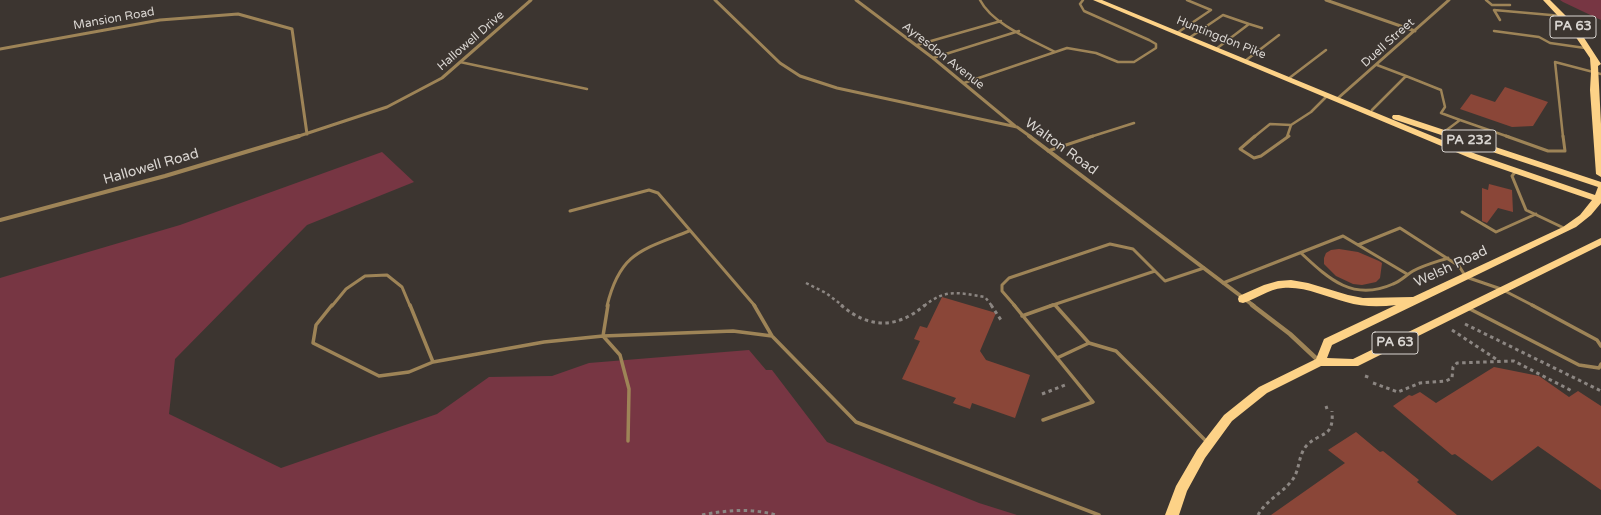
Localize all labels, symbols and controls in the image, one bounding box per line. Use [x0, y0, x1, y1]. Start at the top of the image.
street label: Mansion Road [72, 5, 156, 33]
street label: Hallowell Drive [435, 8, 507, 74]
street label: Huntingdon Pike [1174, 13, 1268, 63]
street label: Duell Street [1359, 15, 1417, 71]
road number: PA 63 [1550, 16, 1596, 38]
street label: Ayresdon Avenue [899, 19, 987, 93]
street label: Walton Road [1021, 115, 1101, 179]
road number: PA 232 [1442, 130, 1496, 152]
street label: Hallowell Road [101, 145, 201, 189]
street label: Welsh Road [1412, 243, 1490, 291]
road number: PA 63 [1372, 332, 1418, 354]

